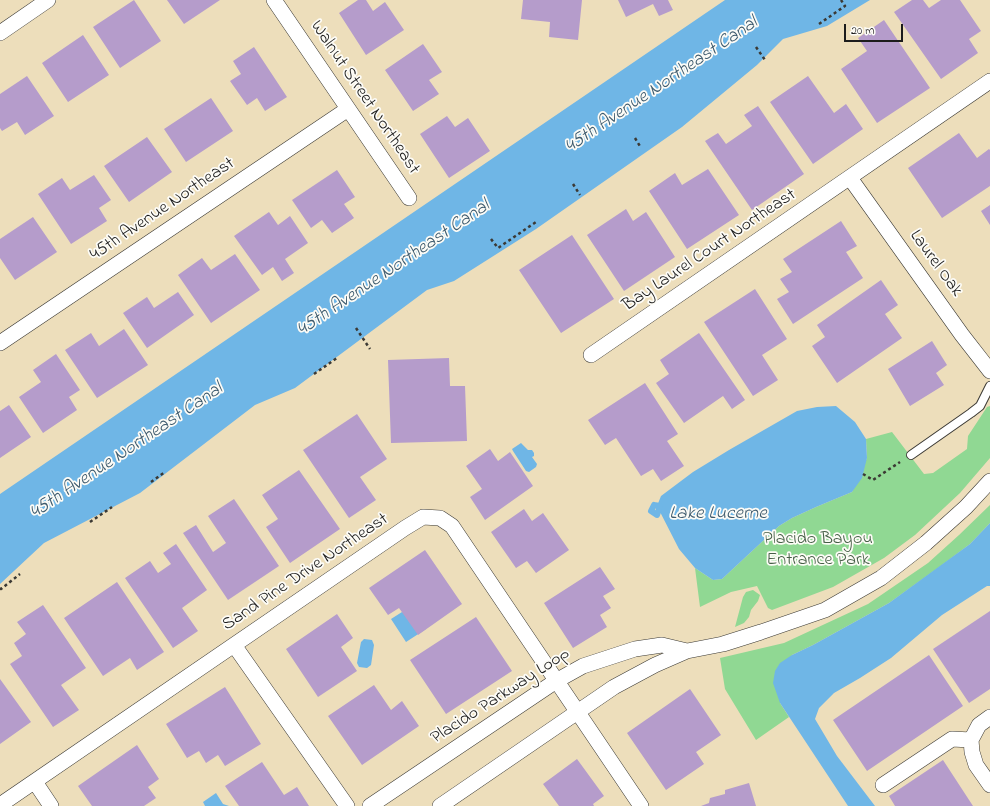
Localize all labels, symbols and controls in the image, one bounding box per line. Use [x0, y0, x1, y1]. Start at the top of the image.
water label: 45th Avenue Northeast Canal [561, 13, 763, 159]
scale bar [846, 16, 905, 42]
street label: Walnut Street Northeast [304, 17, 424, 179]
text: 20 m [851, 22, 874, 40]
street label: 45th Avenue Northeast [87, 154, 239, 266]
street label: Bay Laurel Court Northeast [619, 185, 801, 317]
water label: 45th Avenue Northeast Canal [293, 196, 495, 342]
street label: Laurel Oak [904, 226, 966, 302]
water label: 45th Avenue Northeast Canal [26, 379, 228, 525]
water label: Lake Lucerne [669, 504, 767, 526]
street label: Sand Pine Drive Northeast [219, 509, 393, 637]
park label: Placido Bayou Entrance Park [763, 529, 873, 572]
street label: Placido Parkway Loop [428, 644, 574, 750]

